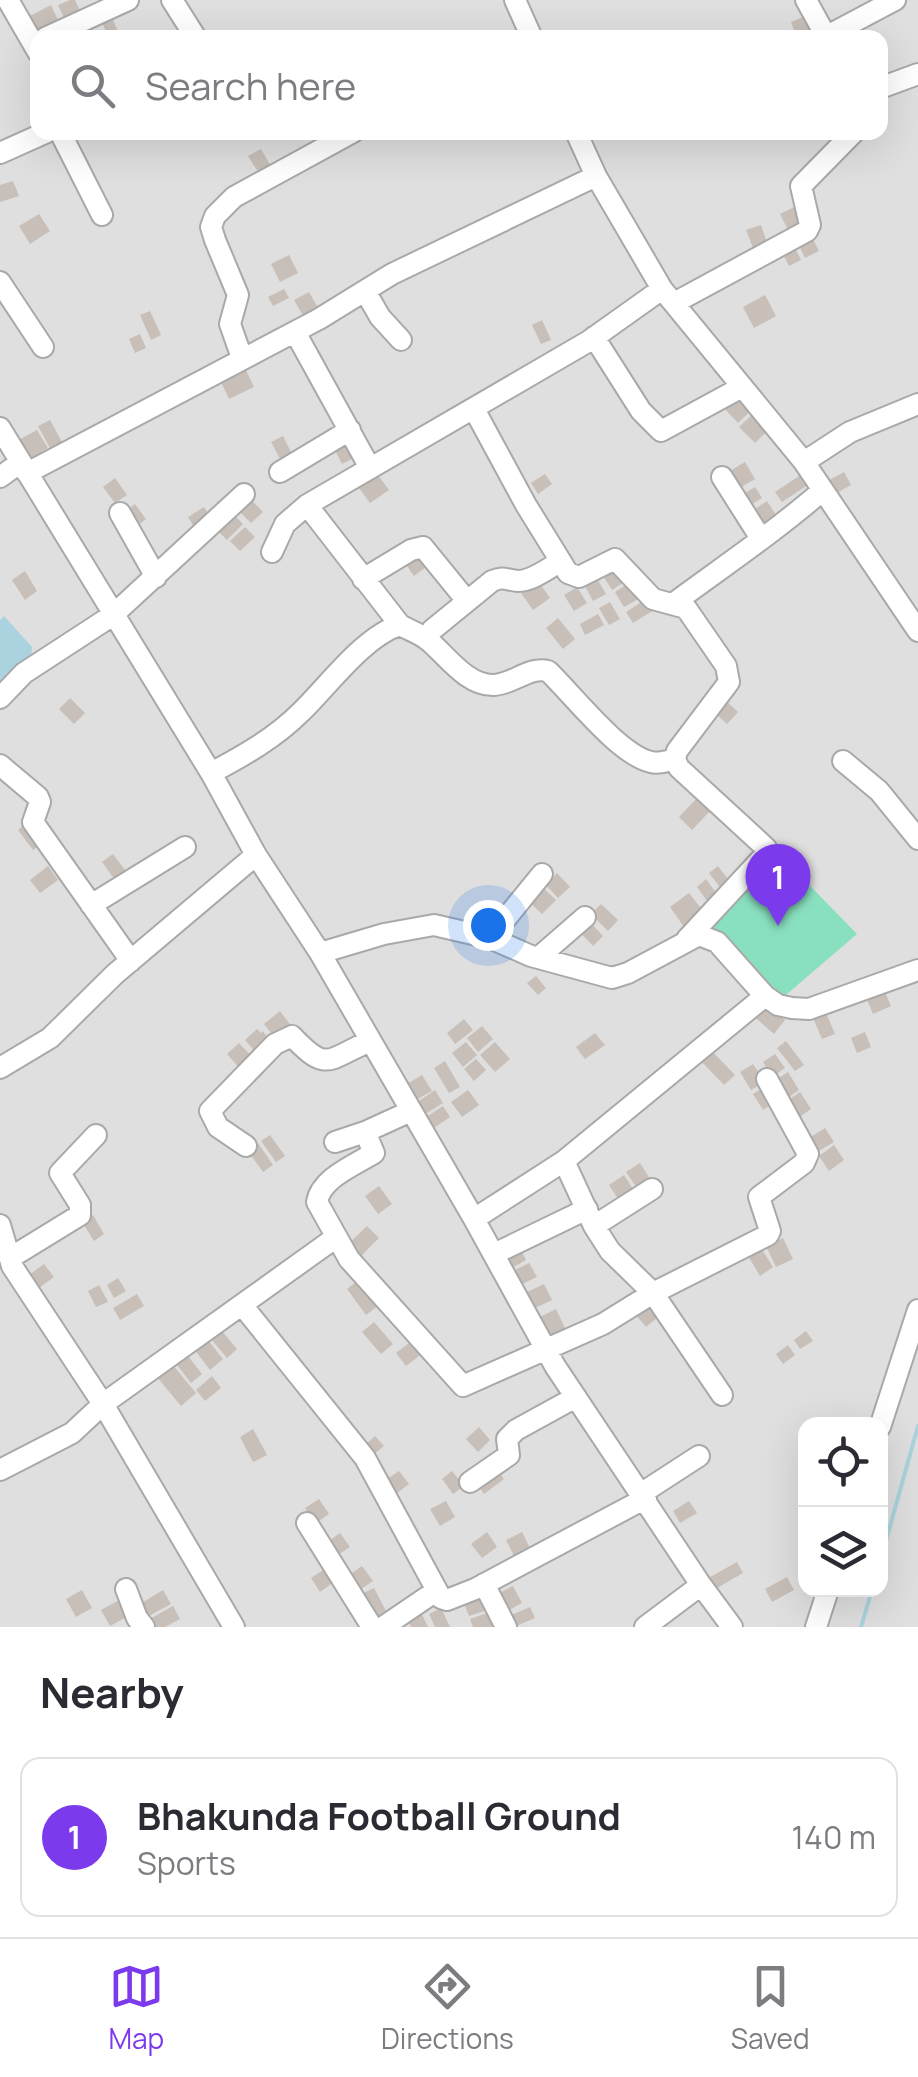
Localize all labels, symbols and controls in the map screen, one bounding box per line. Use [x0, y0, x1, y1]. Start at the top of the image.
search box [30, 30, 888, 140]
icon: search [65, 58, 120, 113]
text: Search here [145, 59, 356, 111]
pin: 1 [746, 844, 810, 926]
your location [463, 900, 514, 951]
map controls [798, 1417, 888, 1597]
button: locate [798, 1417, 888, 1507]
button: layers [798, 1507, 888, 1597]
text: Nearby [40, 1663, 184, 1721]
text: Bhakunda Football Ground [137, 1789, 621, 1841]
text: 1 [67, 1815, 82, 1859]
text: 140 m [792, 1815, 876, 1859]
text: Sports [137, 1841, 236, 1885]
tab: Map [108, 1959, 164, 2057]
tab: Directions [381, 1959, 514, 2057]
tab: Saved [731, 1959, 810, 2057]

